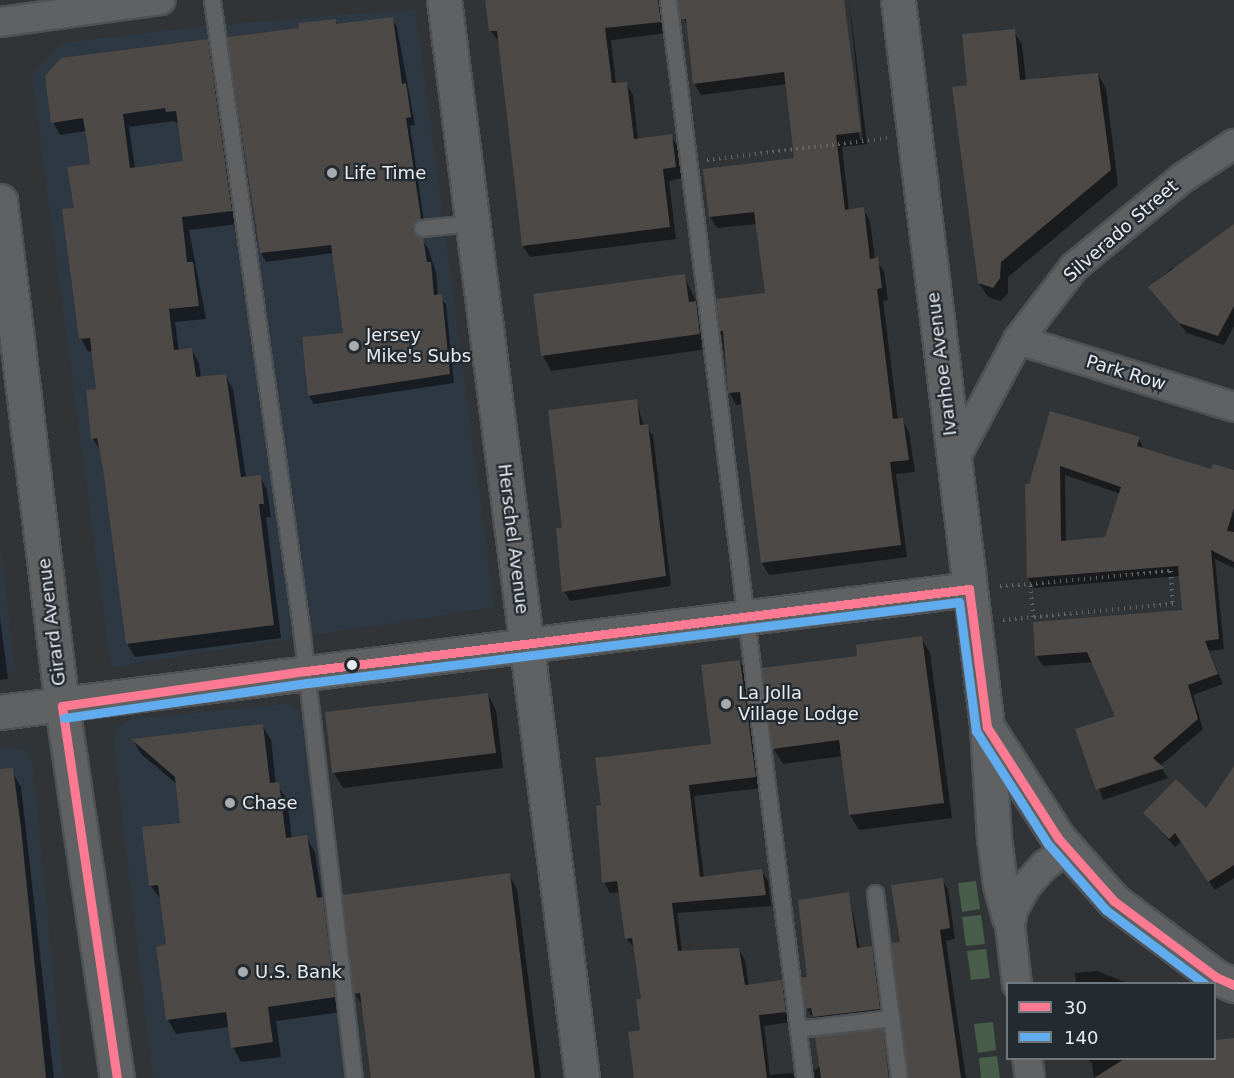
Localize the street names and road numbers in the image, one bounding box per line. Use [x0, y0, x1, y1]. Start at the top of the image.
street label: Silverado Street [1059, 175, 1183, 287]
street label: Ivanhoe Avenue [922, 291, 962, 437]
street label: Park Row [1084, 351, 1168, 395]
street label: Herschel Avenue [493, 463, 533, 615]
street label: Girard Avenue [33, 557, 71, 687]

